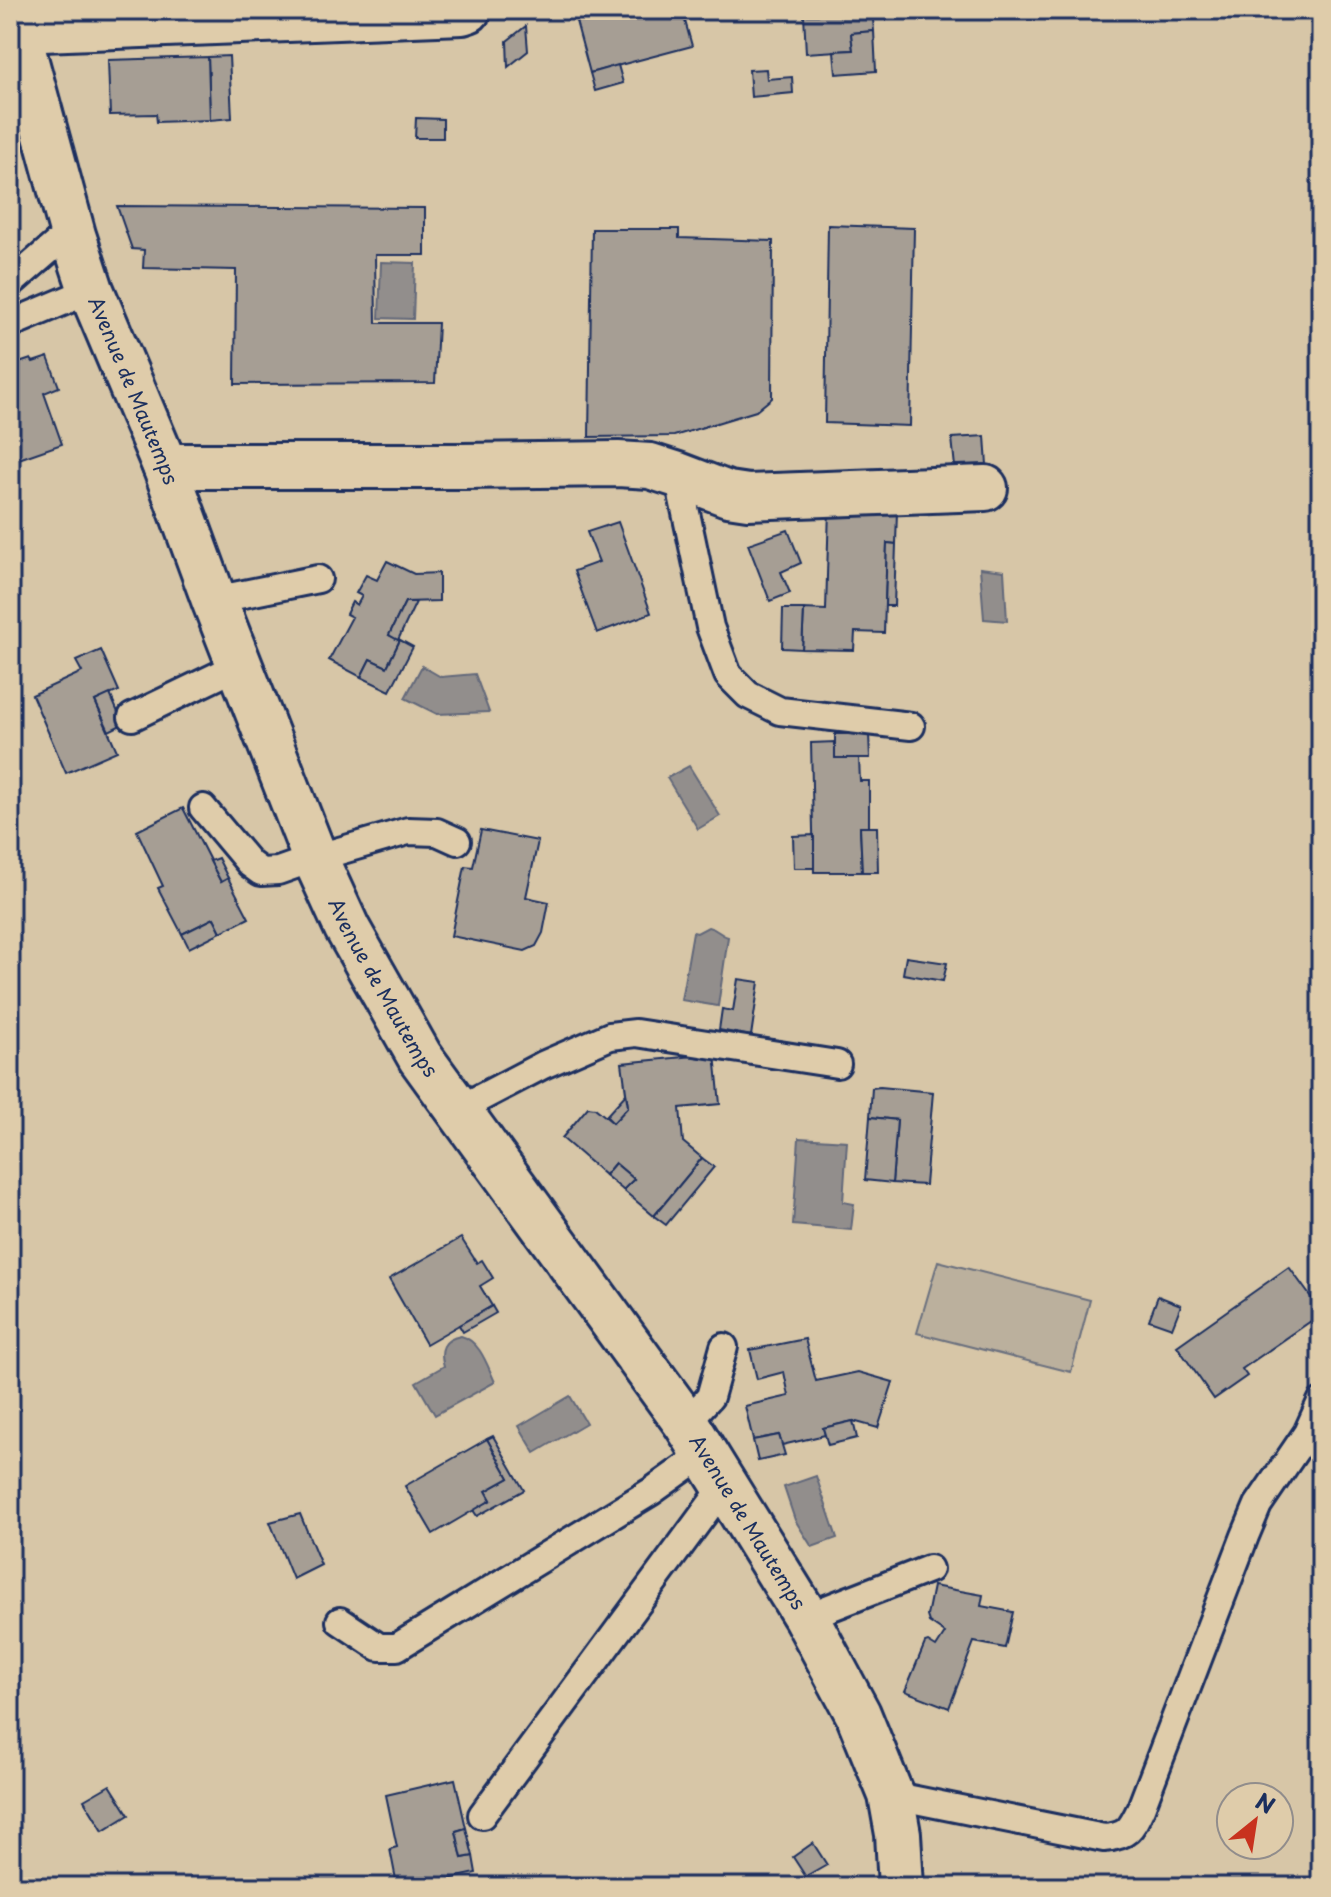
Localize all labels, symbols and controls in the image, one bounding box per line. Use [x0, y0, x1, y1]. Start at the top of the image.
street label: Avenue de Mautemps [81, 292, 186, 488]
street label: Avenue de Mautemps [321, 893, 446, 1083]
street label: Avenue de Mautemps [683, 1428, 814, 1615]
north arrow [1215, 1781, 1295, 1861]
text: N [1250, 1784, 1282, 1821]

